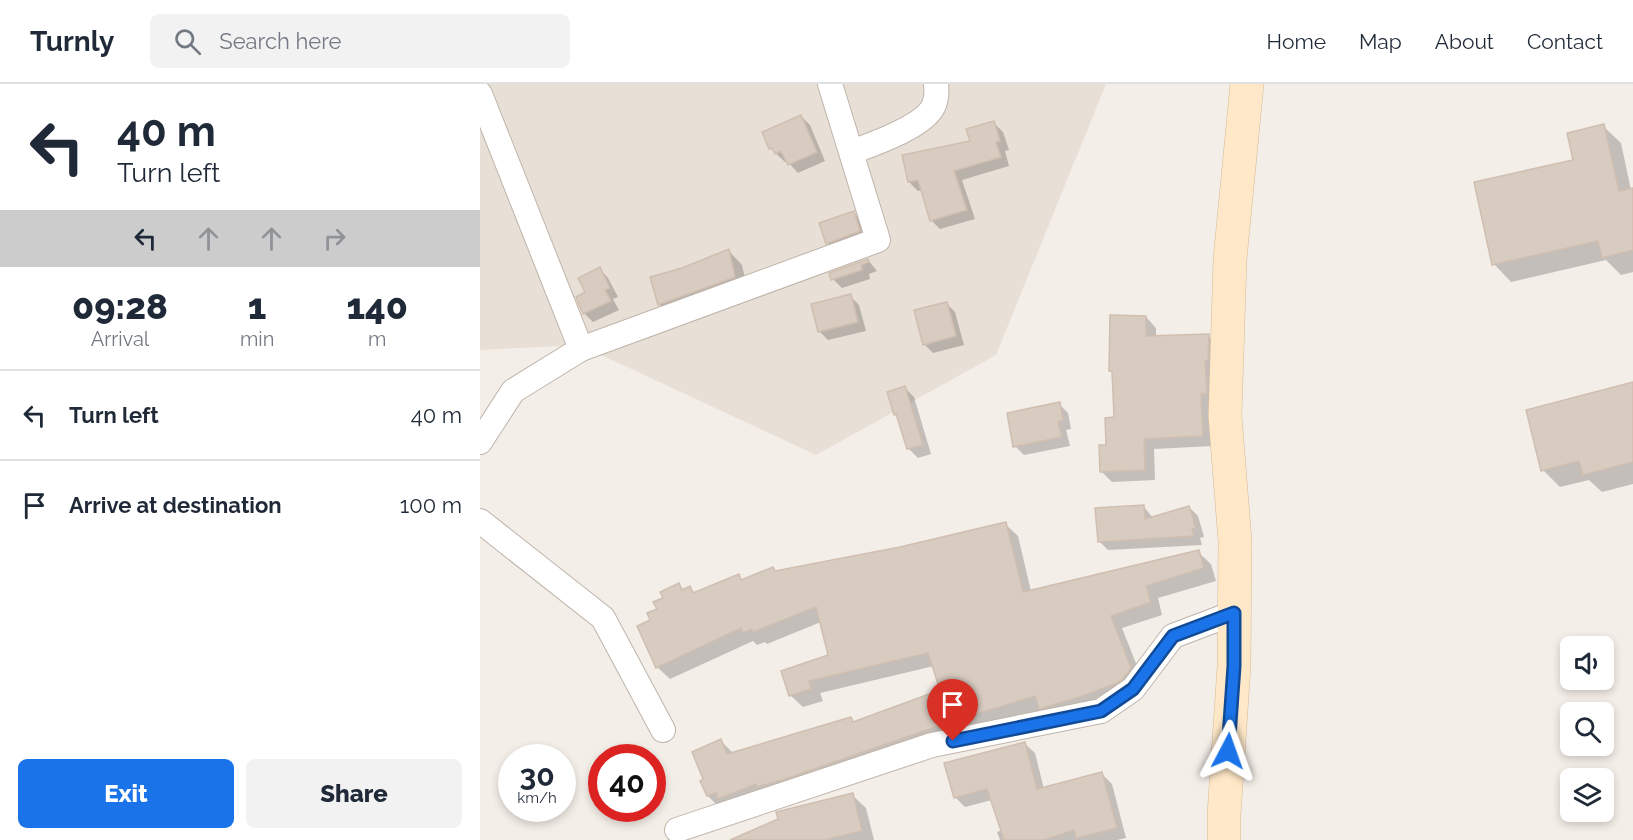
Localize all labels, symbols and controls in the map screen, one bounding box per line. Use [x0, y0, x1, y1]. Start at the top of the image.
search box [150, 14, 570, 68]
text: Turnly [30, 25, 114, 58]
icon: search [171, 25, 204, 58]
text: Search here [219, 28, 341, 54]
text: Home [1267, 29, 1326, 54]
text: Map [1359, 29, 1402, 54]
text: About [1435, 29, 1494, 54]
text: Contact [1527, 29, 1603, 54]
text: 40 m [117, 107, 216, 156]
icon: left [18, 108, 96, 186]
text: Turn left [117, 157, 220, 188]
icon: left [129, 222, 162, 255]
icon: ahead [192, 222, 225, 255]
icon: ahead [255, 222, 288, 255]
icon: right [318, 222, 351, 255]
text: 09:28 [72, 285, 168, 327]
text: 1 [248, 285, 267, 327]
text: 140 [346, 285, 408, 327]
text: Arrival [91, 327, 149, 351]
text: min [240, 327, 274, 351]
text: m [368, 327, 386, 351]
icon: left [18, 399, 51, 432]
text: Turn left [69, 402, 159, 428]
text: 40 m [411, 402, 462, 428]
icon: arrive [18, 489, 51, 522]
text: Arrive at destination [69, 492, 282, 518]
text: 100 m [400, 492, 462, 518]
map controls [1560, 636, 1614, 822]
button: sound [1560, 636, 1614, 690]
pin [927, 679, 978, 741]
icon: arrive [936, 688, 969, 721]
button: search [1560, 702, 1614, 756]
position arrow [1196, 719, 1260, 783]
speed limit sign: 40 [588, 744, 666, 822]
text: 30 [519, 758, 555, 793]
button: Exit [18, 759, 234, 828]
button: Share [246, 759, 462, 828]
button: layers [1560, 768, 1614, 822]
text: km/h [517, 789, 557, 807]

